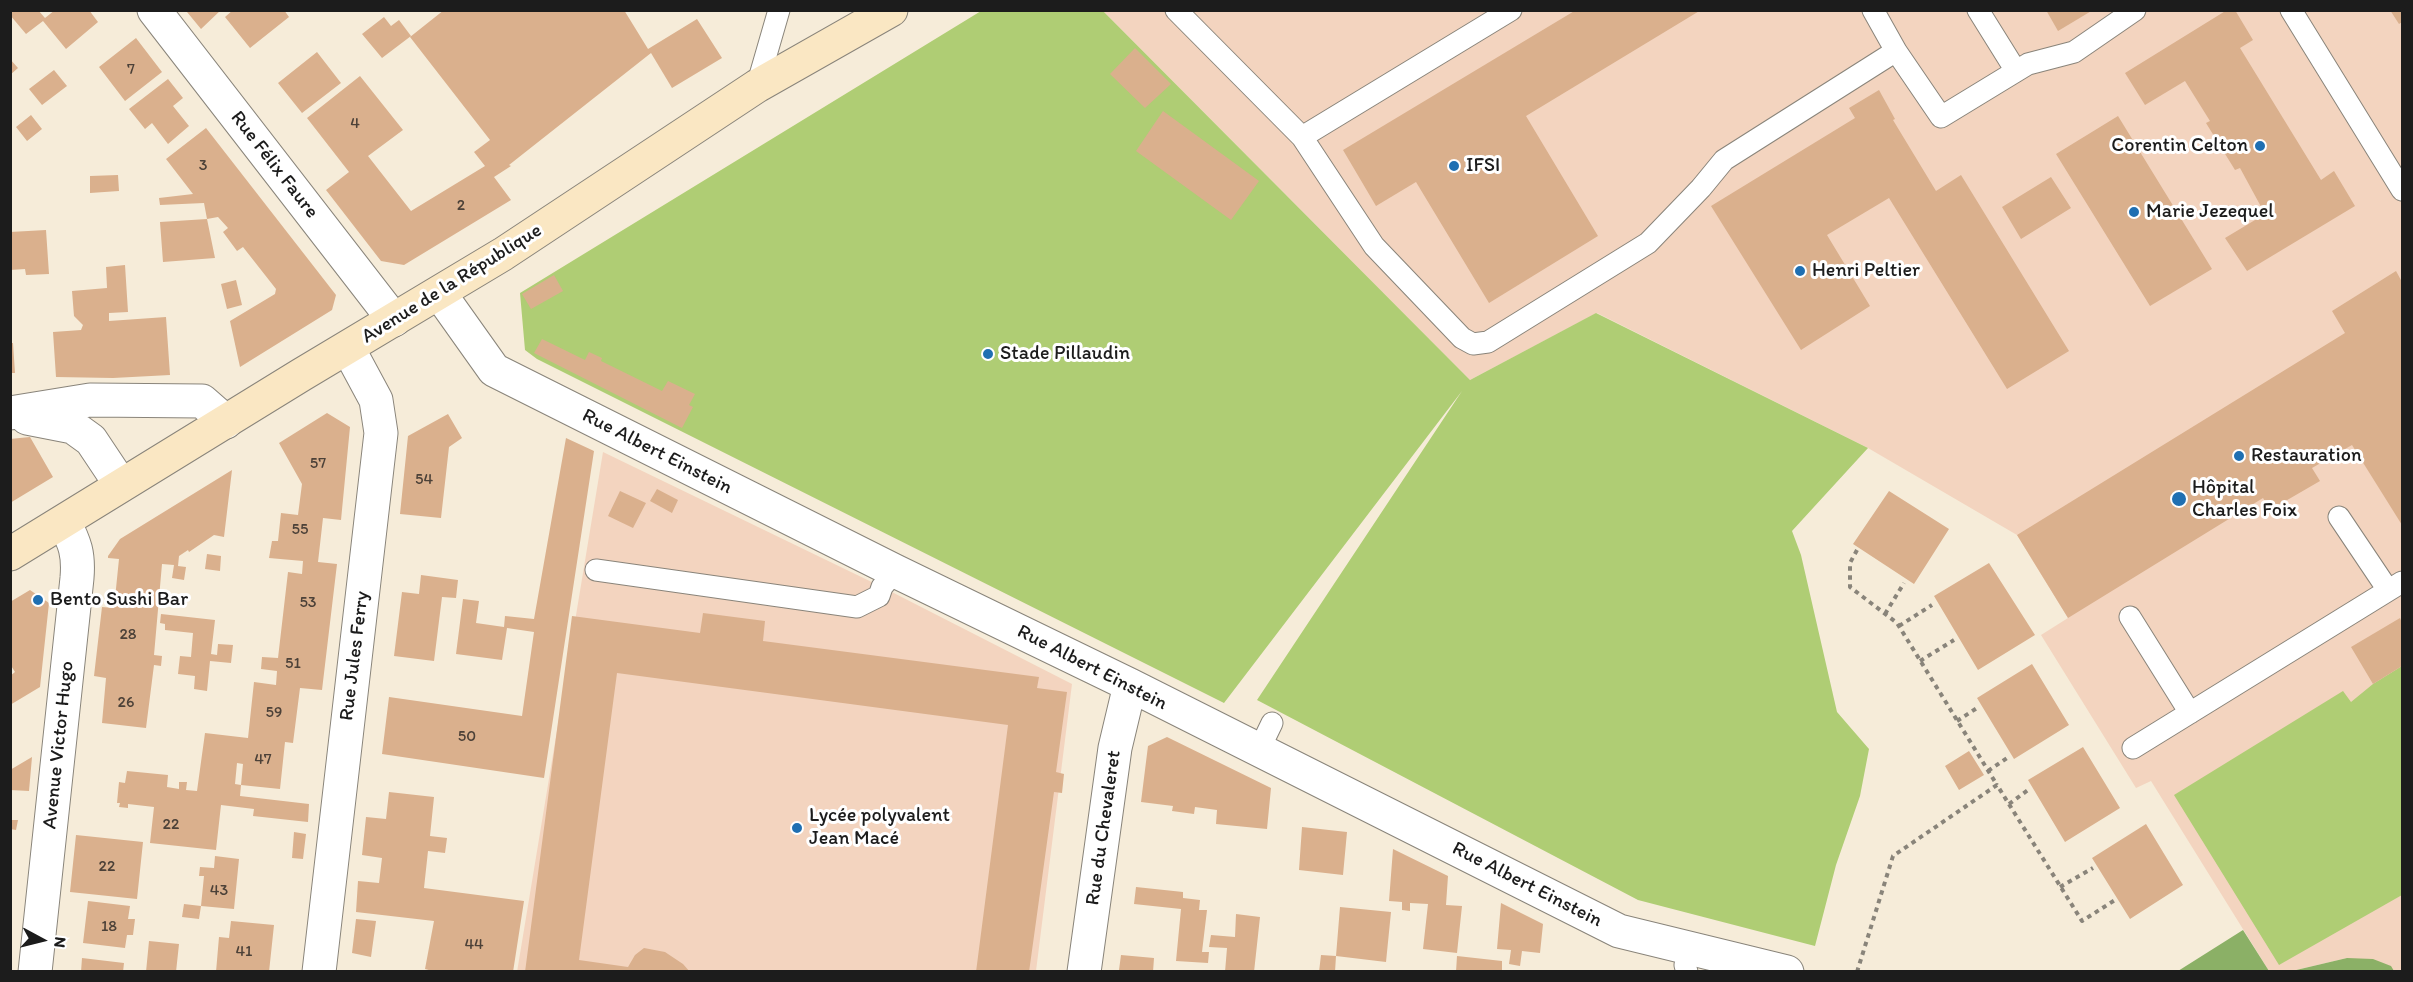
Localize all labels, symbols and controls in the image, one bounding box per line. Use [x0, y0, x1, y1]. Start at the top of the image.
house number: 7 [127, 60, 135, 80]
street label: Rue Félix Faure [225, 107, 323, 223]
house number: 4 [350, 114, 360, 134]
place label: Corentin Celton [2111, 134, 2248, 158]
marker: Corentin Celton [2253, 139, 2267, 153]
place label: IFSI [1466, 154, 1500, 178]
house number: 3 [199, 156, 207, 176]
marker: IFSI [1447, 159, 1461, 173]
house number: 2 [457, 196, 465, 216]
place label: Marie Jezequel [2146, 200, 2274, 224]
marker: Marie Jezequel [2127, 205, 2141, 219]
street label: Avenue de la République [358, 219, 546, 349]
place label: Henri Peltier [1812, 259, 1920, 283]
marker: Henri Peltier [1793, 264, 1807, 278]
place label: Stade Pillaudin [1000, 342, 1130, 366]
marker: Stade Pillaudin [981, 347, 995, 361]
street label: Rue Albert Einstein [578, 404, 736, 500]
place label: Restauration [2251, 444, 2362, 468]
marker: Restauration [2232, 449, 2246, 463]
house number: 57 [310, 454, 326, 474]
house number: 54 [415, 470, 433, 490]
place label: Hôpital Charles Foix [2192, 476, 2297, 523]
marker: Hôpital Charles Foix [2170, 490, 2188, 508]
house number: 55 [292, 520, 308, 540]
place label: Bento Sushi Bar [50, 588, 188, 612]
street label: Rue Jules Ferry [335, 590, 375, 722]
marker: Bento Sushi Bar [31, 593, 45, 607]
house number: 53 [299, 593, 317, 613]
street label: Rue Albert Einstein [1013, 620, 1171, 716]
house number: 28 [119, 625, 137, 645]
house number: 51 [285, 654, 301, 674]
street label: Avenue Victor Hugo [38, 660, 80, 830]
house number: 26 [118, 693, 134, 713]
house number: 59 [266, 703, 282, 723]
house number: 50 [458, 727, 476, 747]
street label: Rue du Chevaleret [1081, 749, 1127, 907]
house number: 47 [254, 750, 272, 770]
place label: Lycée polyvalent Jean Macé [809, 804, 950, 851]
house number: 22 [163, 815, 179, 835]
marker: Lycée polyvalent Jean Macé [790, 821, 804, 835]
street label: Rue Albert Einstein [1448, 837, 1606, 933]
house number: 22 [99, 857, 115, 877]
house number: 43 [210, 881, 228, 901]
north arrow [12, 910, 72, 970]
house number: 18 [101, 917, 117, 937]
house number: 44 [464, 935, 484, 955]
text: N [50, 936, 70, 949]
house number: 41 [235, 942, 253, 962]

